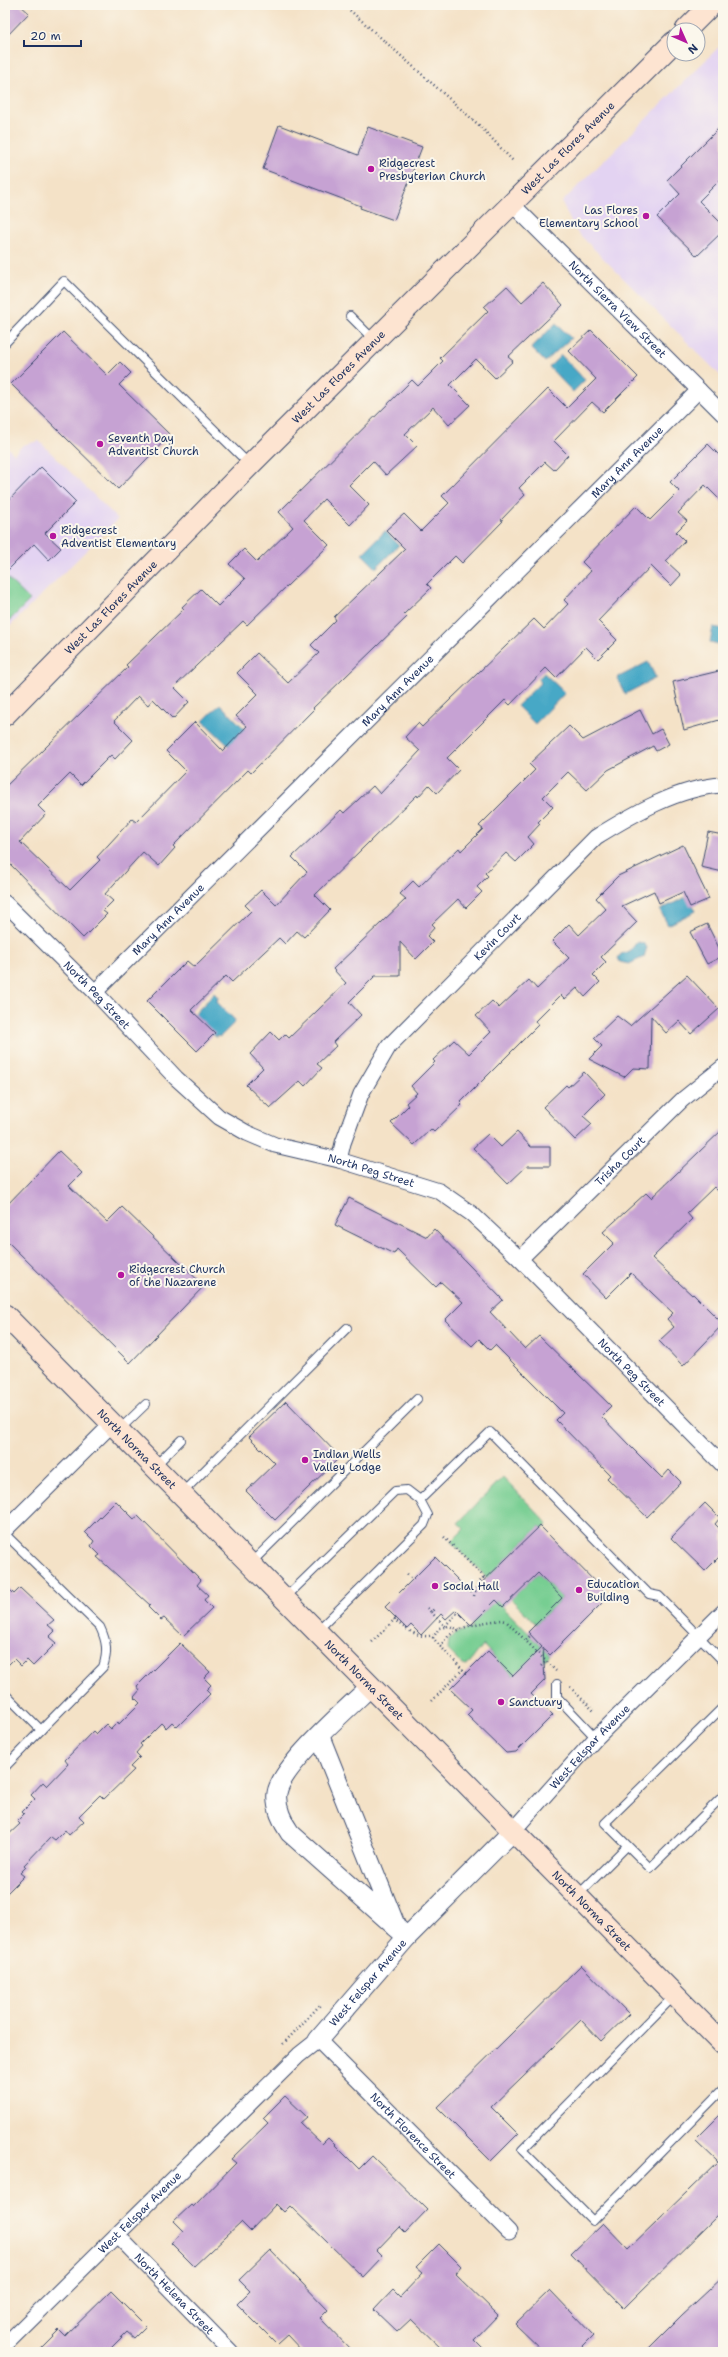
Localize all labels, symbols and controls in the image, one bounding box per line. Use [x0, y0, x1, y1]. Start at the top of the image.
scale bar [24, 22, 81, 48]
north arrow [666, 22, 706, 62]
text: 20 m [30, 28, 61, 44]
text: N [684, 40, 701, 57]
street label: West Las Flores Avenue [518, 98, 618, 198]
place label: Ridgecrest Presbyterian Church [379, 156, 486, 184]
marker: Ridgecrest Presbyterian Church [366, 164, 376, 174]
place label: Las Flores Elementary School [539, 203, 639, 231]
marker: Las Flores Elementary School [641, 211, 651, 221]
street label: North Sierra View Street [565, 258, 670, 362]
street label: West Las Flores Avenue [289, 327, 389, 427]
street label: Mary Ann Avenue [588, 423, 667, 501]
place label: Seventh Day Adventist Church [108, 431, 199, 459]
marker: Seventh Day Adventist Church [95, 439, 105, 449]
place label: Ridgecrest Adventist Elementary [61, 523, 176, 551]
marker: Ridgecrest Adventist Elementary [48, 531, 58, 541]
street label: West Las Flores Avenue [61, 557, 161, 658]
street label: Mary Ann Avenue [358, 652, 437, 730]
street label: Mary Ann Avenue [129, 880, 208, 959]
street label: Kevin Court [471, 910, 525, 964]
street label: North Peg Street [60, 958, 133, 1033]
street label: Trisha Court [592, 1133, 649, 1190]
street label: North Peg Street [326, 1151, 416, 1191]
place label: Ridgecrest Church of the Nazarene [129, 1262, 225, 1290]
marker: Ridgecrest Church of the Nazarene [116, 1270, 126, 1280]
street label: North Peg Street [594, 1335, 668, 1410]
street label: North Norma Street [94, 1406, 180, 1493]
place label: Indian Wells Valley Lodge [313, 1447, 381, 1475]
marker: Indian Wells Valley Lodge [300, 1455, 310, 1465]
place label: Education Building [587, 1577, 640, 1605]
place label: Social Hall [443, 1579, 500, 1594]
marker: Social Hall [430, 1581, 440, 1591]
marker: Education Building [574, 1585, 584, 1595]
street label: North Norma Street [321, 1637, 407, 1724]
place label: Sanctuary [509, 1695, 562, 1710]
marker: Sanctuary [496, 1697, 506, 1707]
street label: West Felspar Avenue [547, 1701, 634, 1793]
street label: North Norma Street [548, 1868, 634, 1955]
street label: West Felspar Avenue [326, 1936, 410, 2030]
street label: North Florence Street [367, 2090, 459, 2182]
street label: West Felspar Avenue [95, 2168, 185, 2257]
street label: North Helena Street [131, 2250, 217, 2338]

